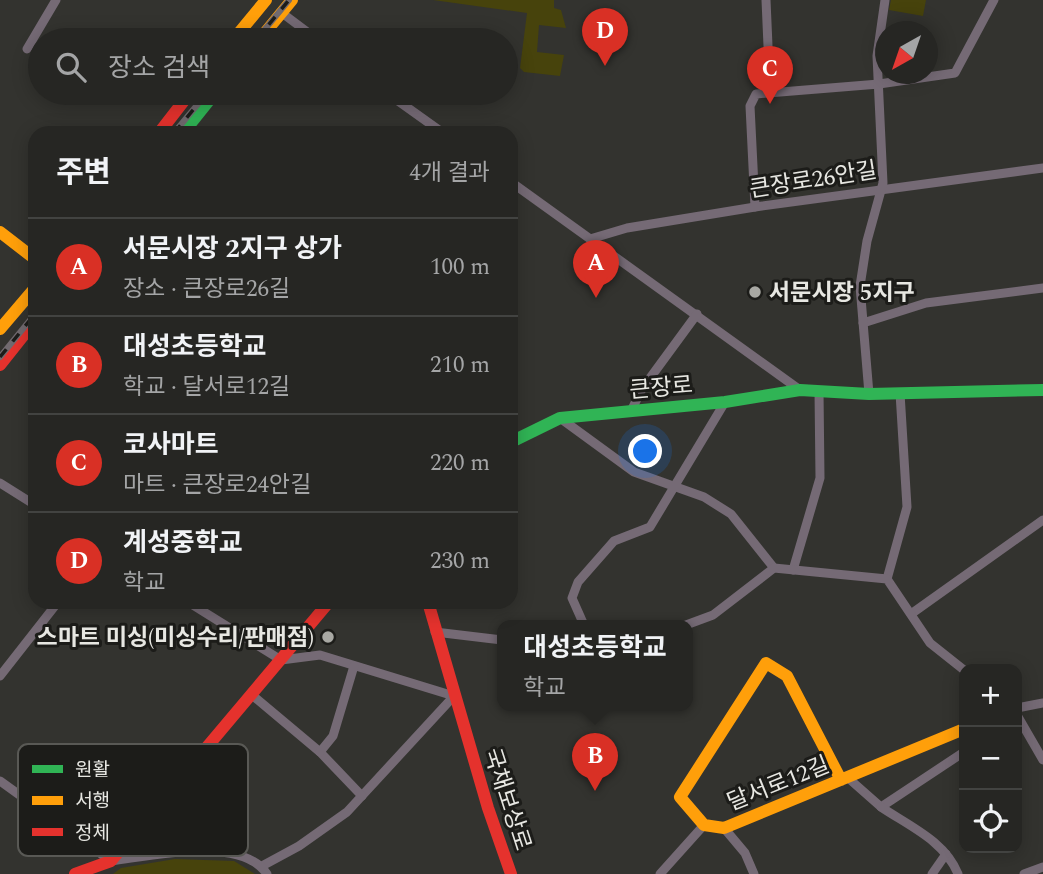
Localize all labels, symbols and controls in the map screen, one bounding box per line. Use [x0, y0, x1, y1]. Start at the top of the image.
pin: D [582, 8, 628, 66]
north arrow [875, 21, 938, 84]
search box [28, 28, 518, 105]
pin: C [747, 46, 793, 104]
icon: search [52, 48, 90, 86]
text: 장소 검색 [108, 48, 210, 88]
text: 주변 [56, 150, 111, 196]
street label: 큰장로26안길 [747, 153, 880, 208]
text: 4개 결과 [409, 156, 490, 191]
text: 서문시장 2지구 상가 [123, 229, 342, 269]
pin: A [573, 240, 619, 298]
text: A [70, 250, 88, 285]
text: 100 m [430, 250, 490, 285]
text: 장소 · 큰장로26길 [123, 272, 290, 307]
place label: 서문시장 5지구 [769, 276, 915, 311]
marker: 서문시장 5지구 [747, 284, 763, 300]
text: 대성초등학교 [123, 327, 267, 367]
text: B [71, 348, 87, 383]
text: 210 m [430, 348, 490, 383]
street label: 큰장로 [628, 368, 694, 409]
text: 학교 · 달서로12길 [123, 370, 290, 405]
text: 코사마트 [123, 425, 219, 465]
your location [628, 434, 662, 468]
text: C [71, 446, 87, 481]
text: 220 m [430, 446, 490, 481]
text: 마트 · 큰장로24안길 [123, 468, 311, 503]
text: 계성중학교 [123, 523, 243, 563]
text: D [70, 544, 88, 579]
text: 230 m [430, 544, 490, 579]
text: 학교 [123, 566, 165, 601]
popup [497, 620, 693, 711]
place label: 스마트 미싱(미싱수리/판매점) [37, 621, 314, 656]
text: 대성초등학교 [523, 628, 667, 668]
marker: 스마트 미싱(미싱수리/판매점) [320, 629, 336, 645]
map controls [959, 664, 1022, 853]
button: + [959, 664, 1022, 727]
text: 학교 [523, 671, 566, 706]
button: − [959, 727, 1022, 790]
pin: B [572, 733, 618, 791]
legend [18, 744, 248, 856]
street label: 국채보상로 [474, 744, 540, 855]
street label: 달서로12길 [722, 748, 835, 821]
text: 원활 [75, 756, 110, 785]
text: 서행 [75, 787, 110, 816]
button: locate [959, 790, 1022, 853]
text: 정체 [75, 819, 110, 848]

